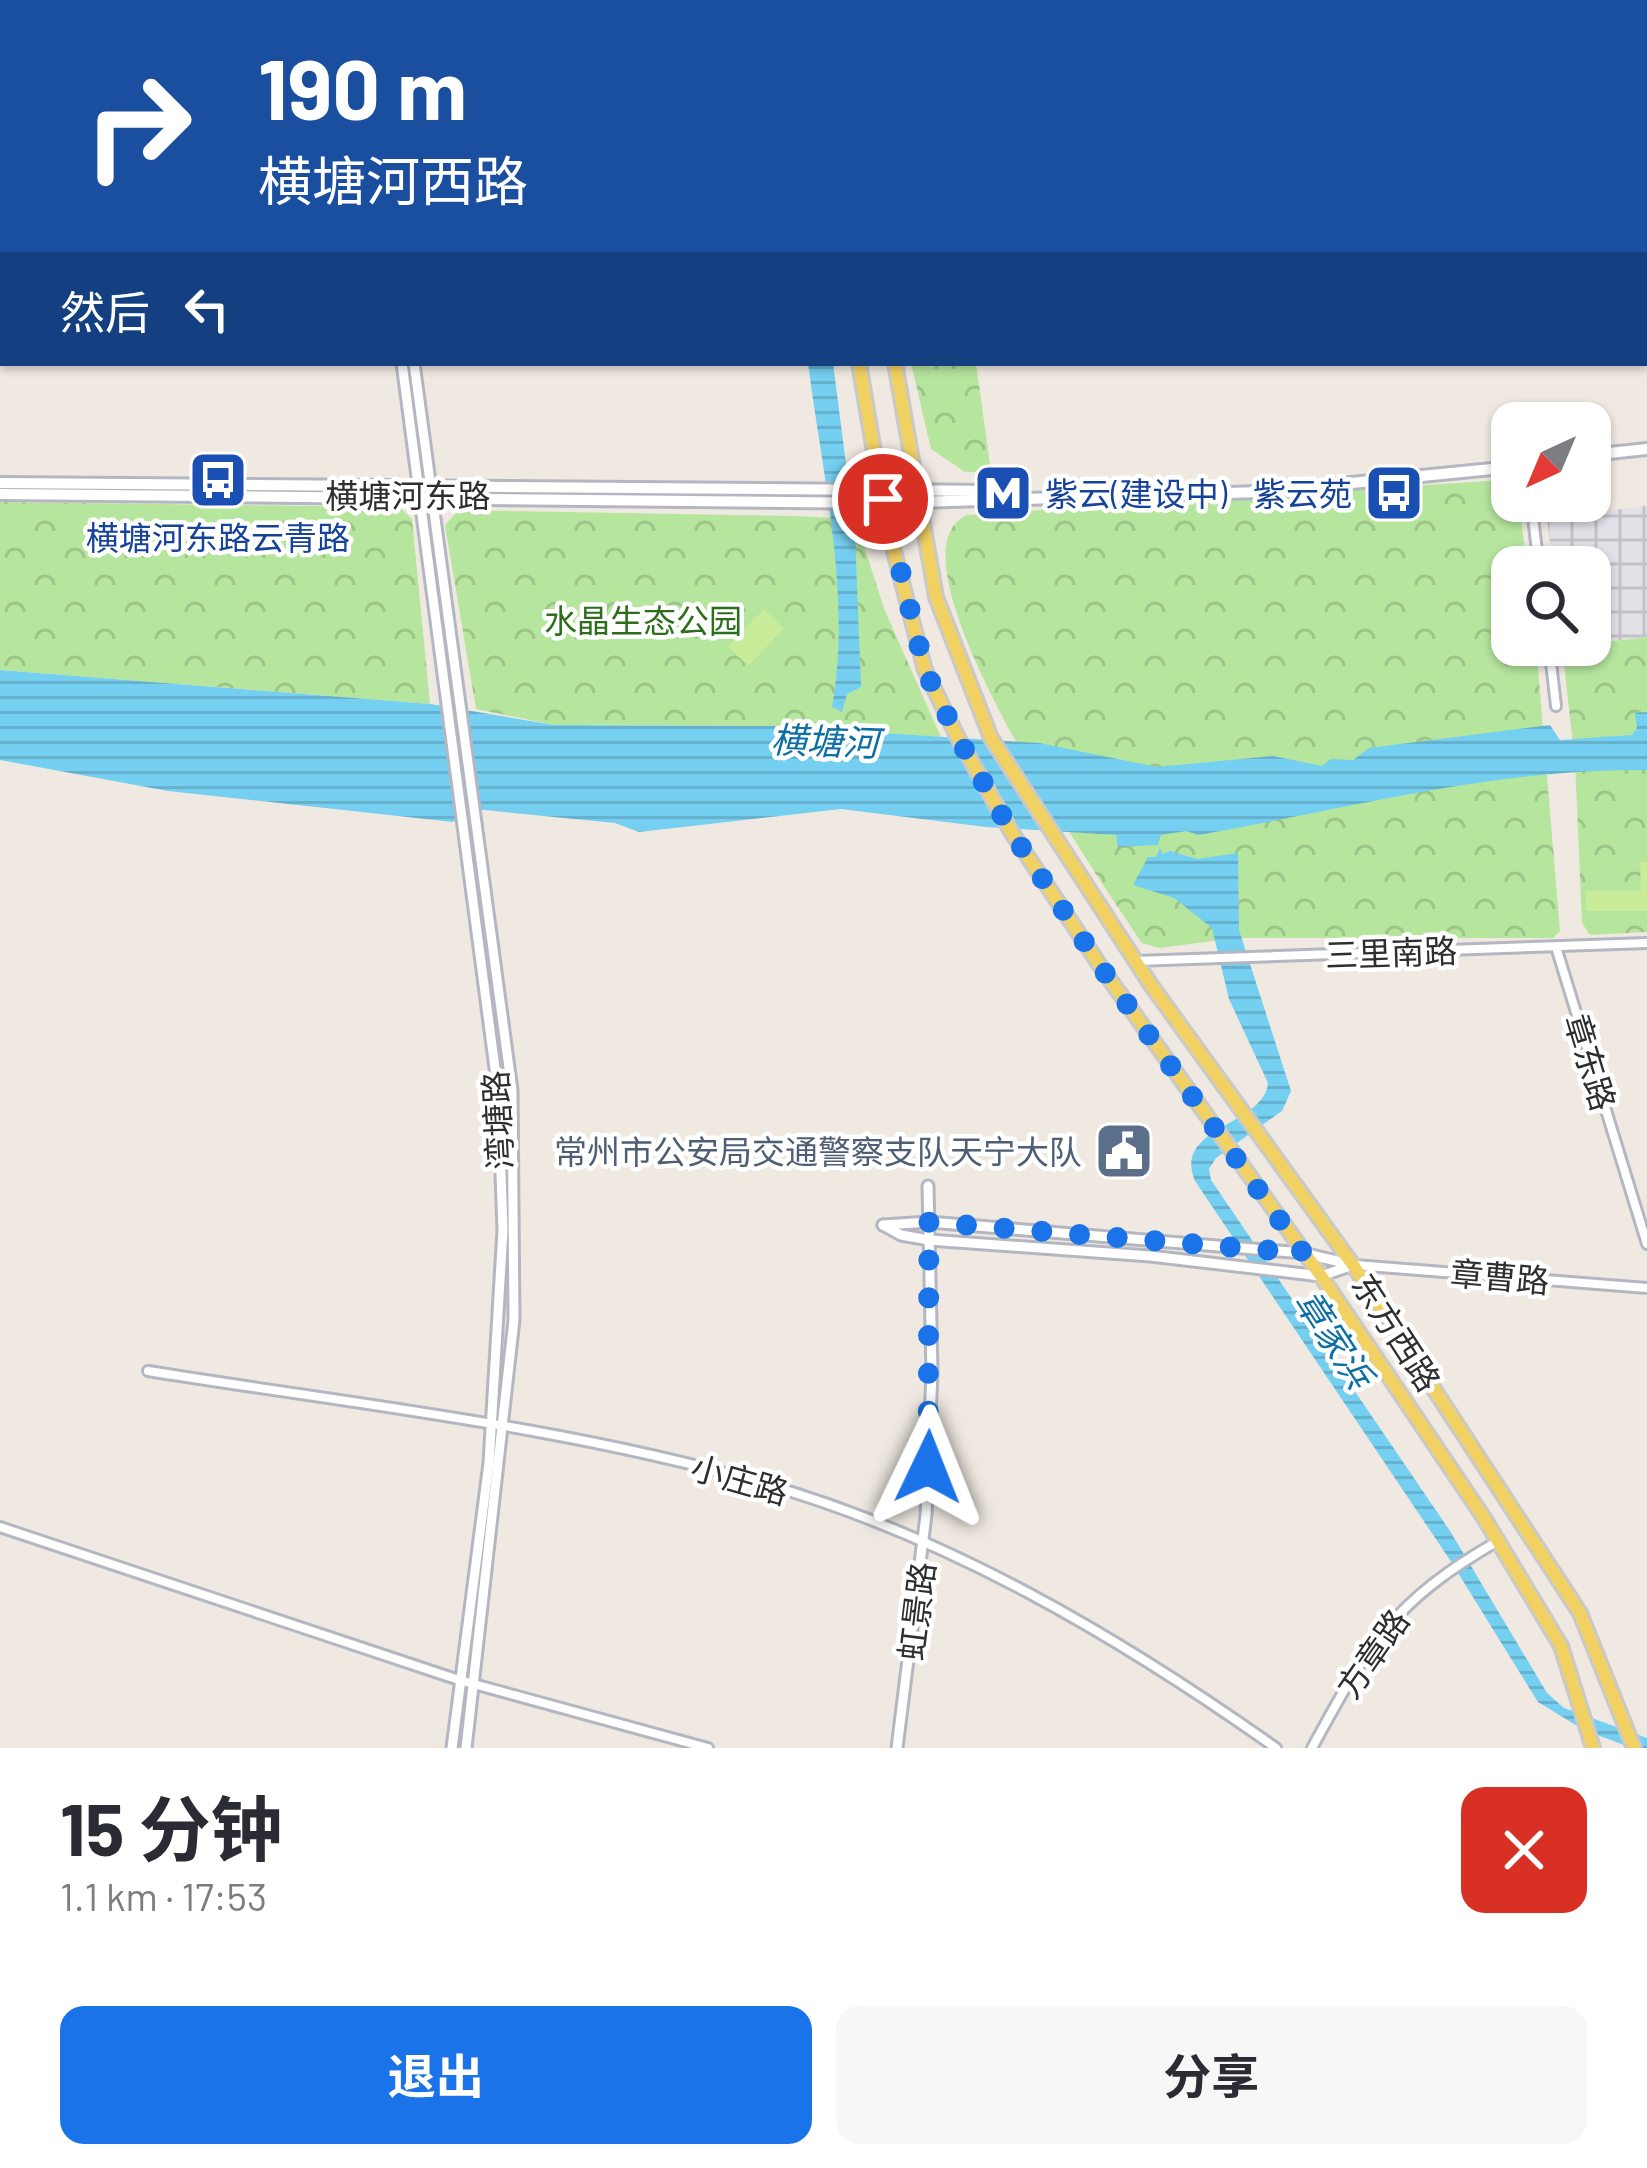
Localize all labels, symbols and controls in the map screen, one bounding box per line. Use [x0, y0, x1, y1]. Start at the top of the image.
text: 190 m [258, 36, 467, 137]
icon: right [60, 48, 216, 204]
text: 横塘河西路 [258, 147, 528, 212]
icon: left [174, 276, 240, 342]
text: 然后 [60, 284, 150, 338]
north arrow [1491, 402, 1611, 522]
map controls [1491, 402, 1611, 666]
pin [832, 448, 934, 550]
bus stop icon: 横塘河东路云青路 [187, 449, 249, 511]
metro station icon: 紫云(建设中) [972, 462, 1034, 524]
bus stop icon: 紫云苑 [1363, 462, 1425, 524]
icon: arrive [850, 466, 916, 532]
place label: 紫云(建设中) [1045, 473, 1228, 513]
place label: 紫云苑 [1253, 473, 1352, 513]
street label: 横塘河东路 [326, 475, 491, 515]
place label: 横塘河东路云青路 [86, 517, 350, 557]
button: search [1491, 546, 1611, 666]
park label: 水晶生态公园 [544, 600, 742, 640]
water label: 横塘河 [770, 717, 886, 764]
street label: 三里南路 [1324, 930, 1458, 974]
street label: 章东路 [1557, 1009, 1625, 1115]
street label: 湾塘路 [474, 1070, 520, 1170]
public building icon: 常州市公安局交通警察支队天宁大队 [1093, 1120, 1155, 1182]
place label: 常州市公安局交通警察支队天宁大队 [554, 1131, 1082, 1171]
street label: 章曹路 [1449, 1252, 1551, 1300]
street label: 东方西路 [1344, 1266, 1450, 1398]
water label: 章家浜 [1288, 1281, 1384, 1398]
position arrow [865, 1404, 991, 1530]
street label: 小庄路 [687, 1446, 793, 1512]
street label: 虹景路 [890, 1559, 942, 1663]
street label: 方章路 [1327, 1601, 1417, 1705]
text: 15 分钟 [60, 1784, 283, 1870]
button: close [1461, 1787, 1587, 1913]
text: 1.1 km · 17:53 [60, 1872, 267, 1919]
button: 退出 [60, 2006, 812, 2144]
button: 分享 [836, 2006, 1587, 2144]

